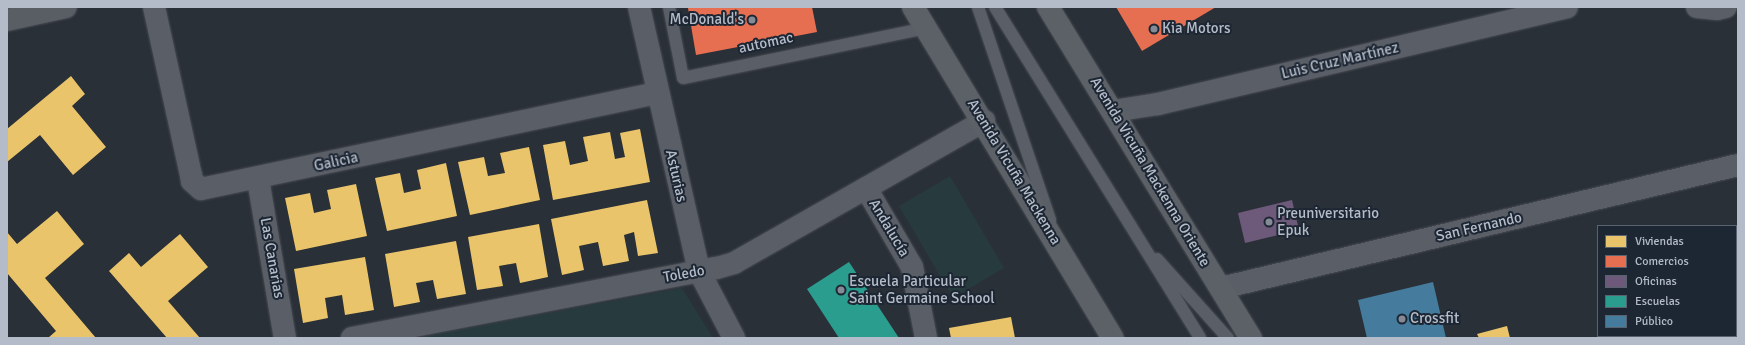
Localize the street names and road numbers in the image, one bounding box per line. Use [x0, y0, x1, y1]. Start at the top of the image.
street label: automac [737, 28, 795, 58]
street label: Luis Cruz Martínez [1280, 39, 1400, 83]
street label: Avenida Vicuña Mackenna Oriente [1086, 74, 1214, 270]
street label: Avenida Vicuña Mackenna [963, 96, 1065, 248]
street label: Asturias [661, 148, 691, 204]
street label: Galicia [312, 149, 360, 175]
street label: Andalucía [865, 196, 913, 260]
street label: San Fernando [1434, 208, 1524, 246]
street label: Las Canarias [256, 216, 288, 300]
street label: Toledo [662, 262, 706, 286]

